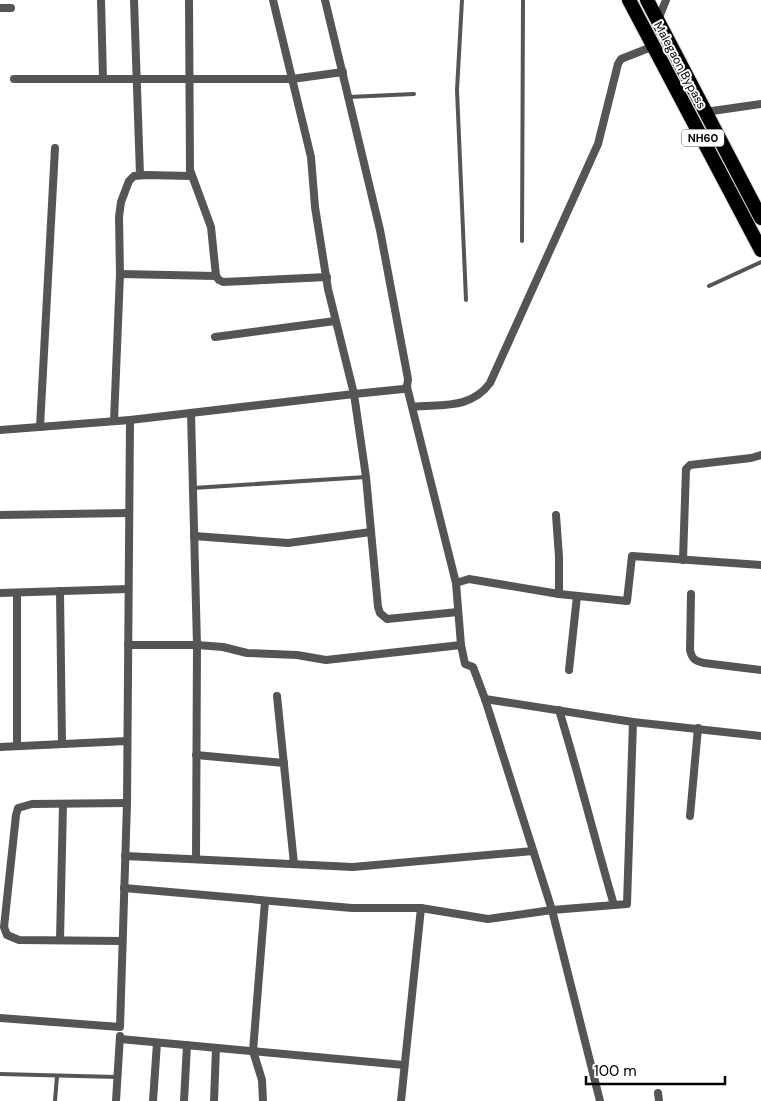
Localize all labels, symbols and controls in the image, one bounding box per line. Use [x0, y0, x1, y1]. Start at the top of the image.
street label: Malegaon Bypass [650, 19, 710, 111]
road number: NH60 [682, 130, 724, 146]
scale bar [586, 1054, 725, 1086]
text: 100 m [594, 1061, 637, 1081]

